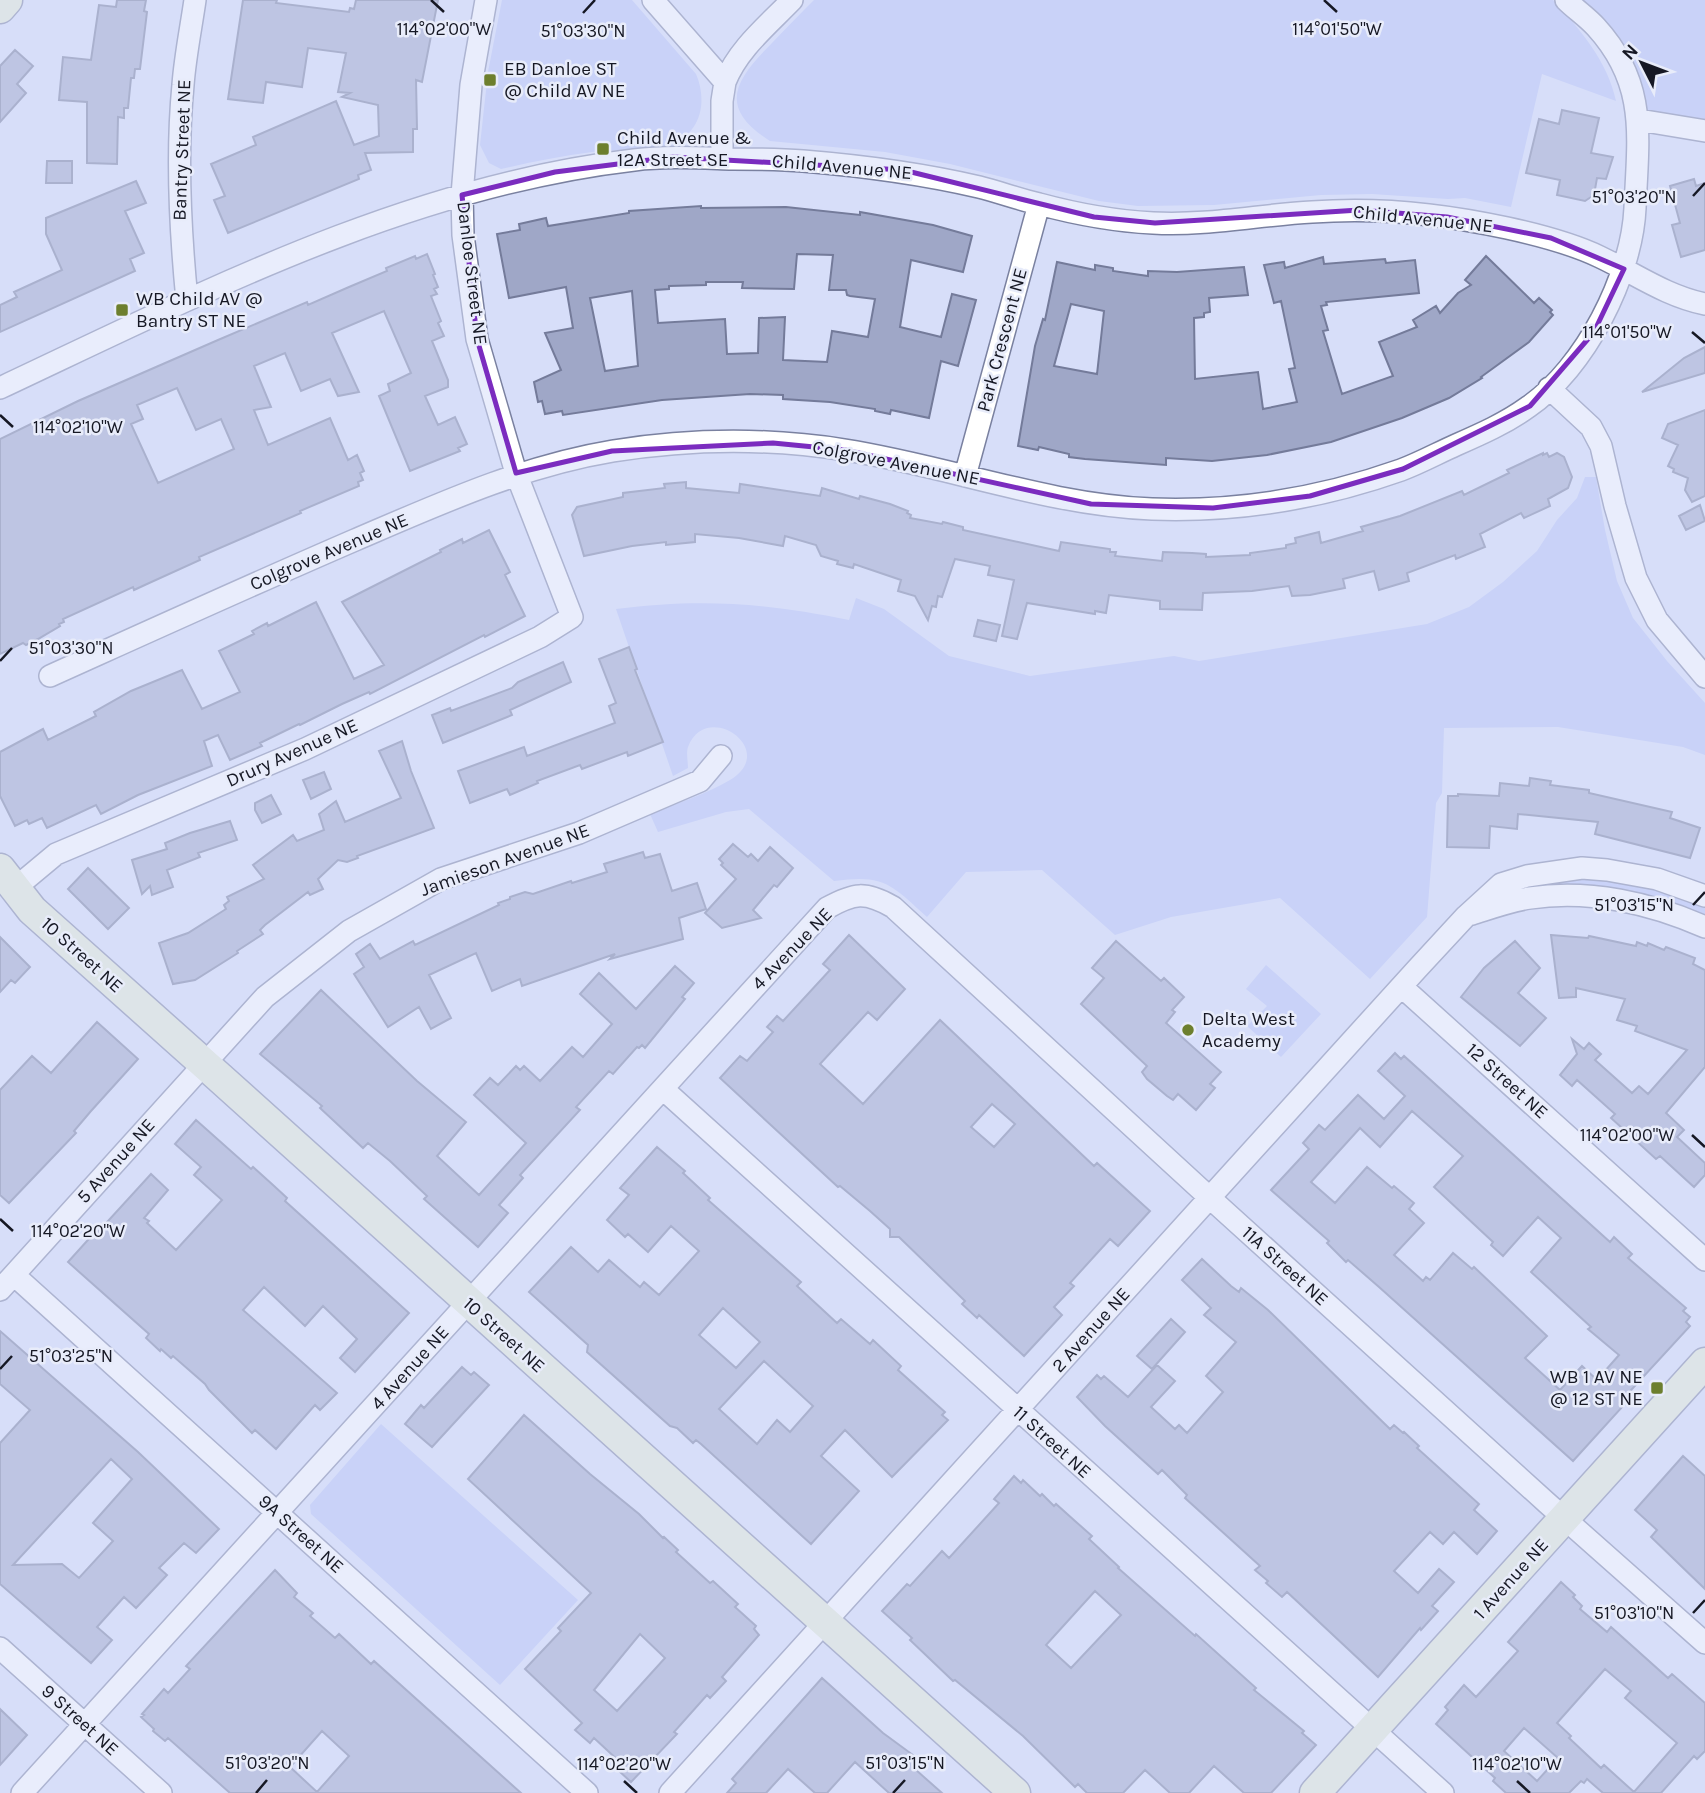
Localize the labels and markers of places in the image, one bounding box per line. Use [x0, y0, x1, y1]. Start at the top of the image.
place label: EB Danloe ST @ Child AV NE [504, 58, 625, 102]
marker: EB Danloe ST @ Child AV NE [482, 72, 498, 88]
place label: Child Avenue & 12A Street SE [617, 127, 751, 171]
marker: Child Avenue & 12A Street SE [595, 141, 611, 157]
place label: WB Child AV @ Bantry ST NE [136, 288, 263, 332]
marker: WB Child AV @ Bantry ST NE [114, 302, 130, 318]
place label: Delta West Academy [1202, 1008, 1295, 1052]
marker: Delta West Academy [1180, 1022, 1196, 1038]
place label: WB 1 AV NE @ 12 ST NE [1550, 1366, 1643, 1410]
marker: WB 1 AV NE @ 12 ST NE [1649, 1380, 1665, 1396]

